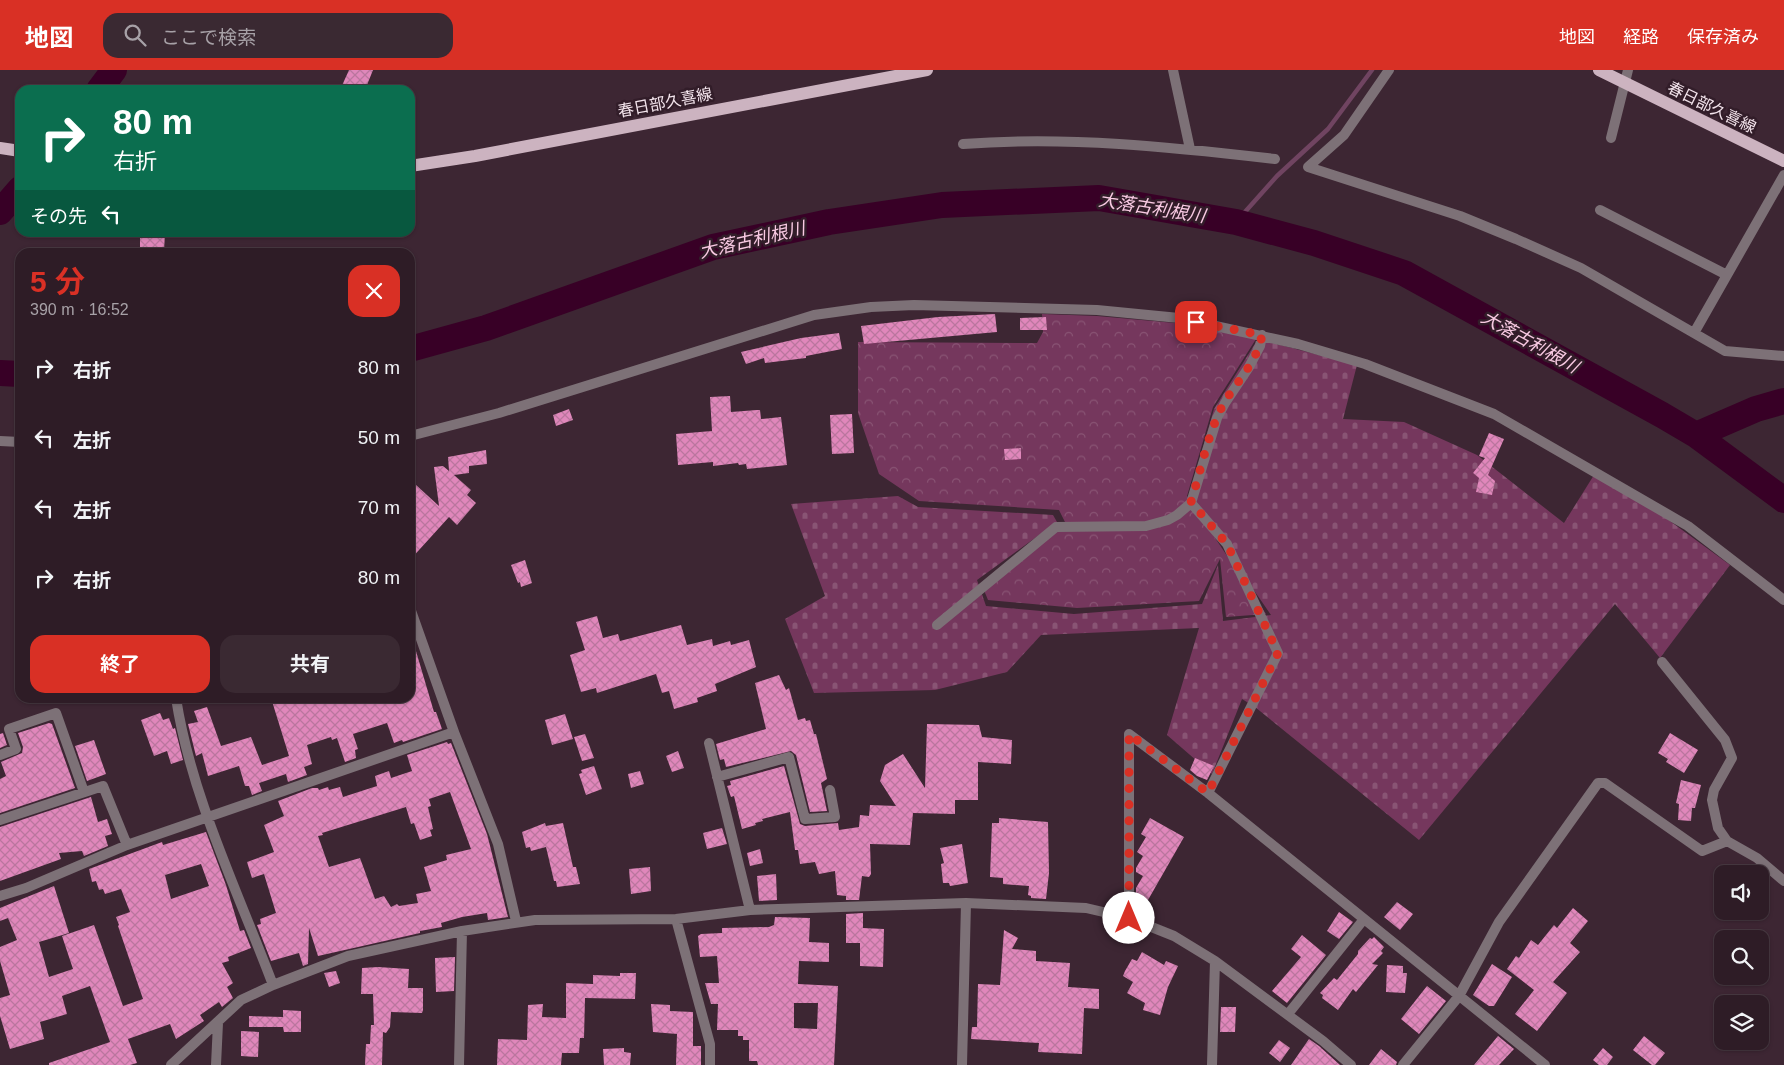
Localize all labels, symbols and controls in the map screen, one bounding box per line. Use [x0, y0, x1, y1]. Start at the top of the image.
search box [103, 13, 453, 58]
icon: search [121, 21, 149, 49]
text: 地図 [25, 24, 73, 51]
text: ここで検索 [161, 27, 256, 48]
text: 地図 [1559, 27, 1595, 47]
text: 経路 [1623, 27, 1659, 47]
text: 保存済み [1687, 27, 1759, 47]
street label: 春日部久喜線 [1665, 79, 1759, 136]
street label: 春日部久喜線 [616, 85, 714, 120]
text: 80 m [113, 102, 193, 141]
icon: right [30, 105, 95, 170]
text: 右折 [113, 149, 157, 174]
water label: 大落古利根川 [1097, 190, 1209, 227]
icon: left [97, 200, 125, 228]
text: その先 [30, 206, 87, 227]
water label: 大落古利根川 [697, 218, 809, 262]
text: 5 分 [30, 265, 85, 298]
button: close [348, 265, 400, 317]
text: 390 m · 16:52 [30, 301, 129, 318]
pin [1175, 301, 1217, 343]
water label: 大落古利根川 [1478, 307, 1584, 378]
icon: arrive [1182, 308, 1210, 336]
icon: right [30, 354, 58, 382]
text: 80 m [358, 357, 400, 378]
text: 右折 [73, 360, 111, 381]
icon: left [30, 424, 58, 452]
text: 50 m [358, 427, 400, 448]
text: 左折 [73, 430, 111, 451]
icon: left [30, 494, 58, 522]
text: 70 m [358, 497, 400, 518]
text: 左折 [73, 500, 111, 521]
icon: right [30, 564, 58, 592]
text: 80 m [358, 567, 400, 588]
text: 右折 [73, 570, 111, 591]
button: 終了 [30, 635, 210, 693]
button: 共有 [220, 635, 400, 693]
map controls [1714, 865, 1769, 1050]
button: sound [1714, 865, 1769, 920]
position arrow [1102, 891, 1154, 943]
button: search [1714, 930, 1769, 985]
button: layers [1714, 995, 1769, 1050]

